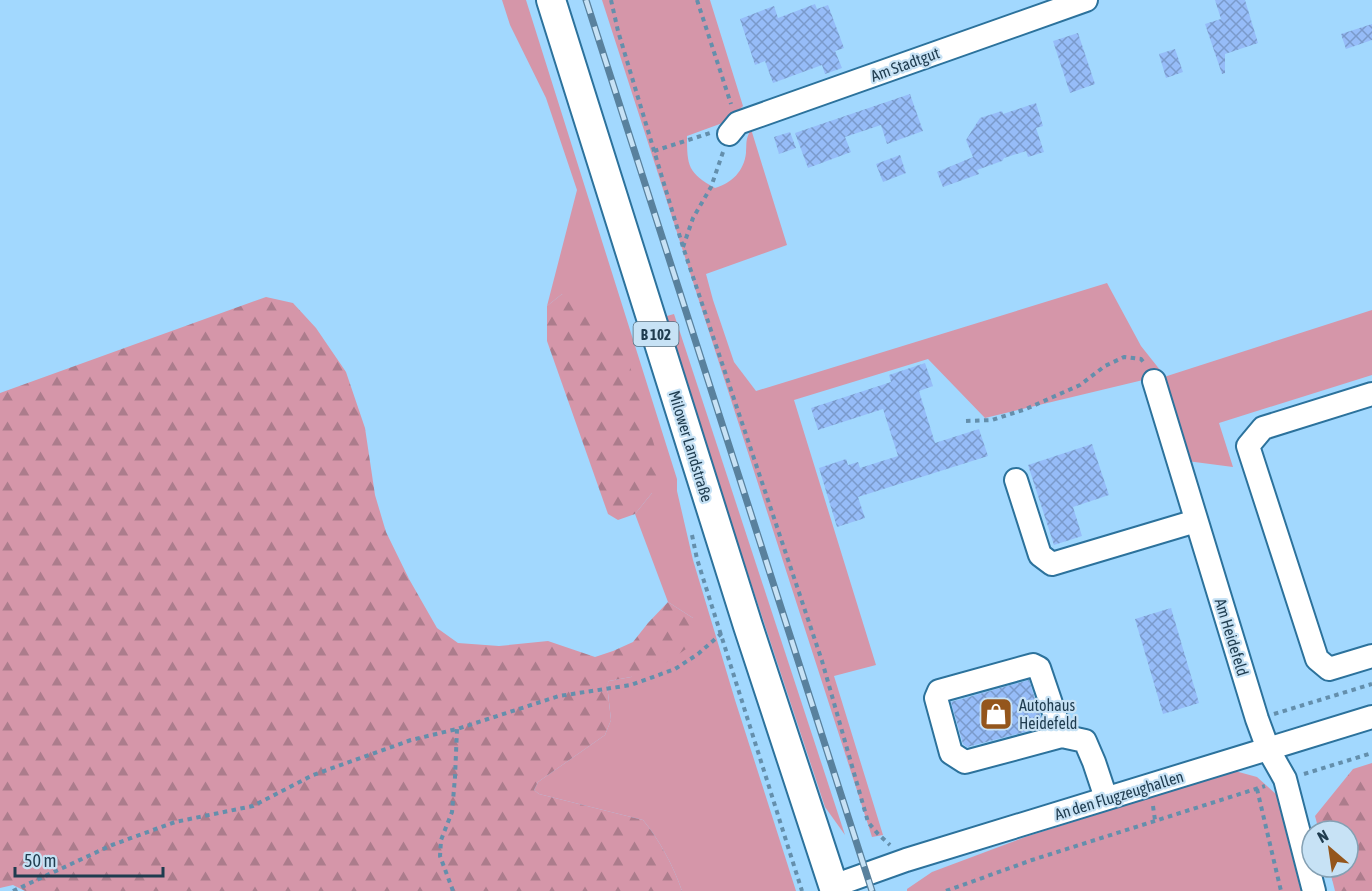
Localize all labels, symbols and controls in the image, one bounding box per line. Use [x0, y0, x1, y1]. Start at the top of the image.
street label: Am Stadtgut [868, 43, 942, 86]
road number: B 102 [634, 322, 678, 346]
street label: Milower Landstraße [666, 388, 716, 504]
street label: Am Heidefeld [1212, 596, 1252, 678]
shop icon: Autohaus Heidefeld [978, 696, 1014, 732]
place label: Autohaus Heidefeld [1019, 696, 1077, 732]
street label: An den Flugzeughallen [1052, 767, 1186, 824]
north arrow [1300, 819, 1360, 879]
text: N [1314, 826, 1331, 846]
scale bar [15, 840, 164, 878]
text: 50 m [24, 850, 56, 871]

